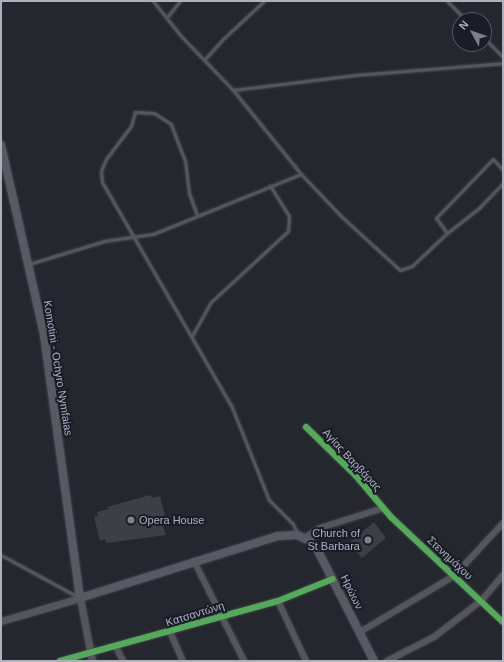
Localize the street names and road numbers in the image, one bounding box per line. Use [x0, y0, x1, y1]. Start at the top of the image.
street label: Komotini - Ochyro Nymfaias [41, 299, 75, 437]
street label: Αγίας Βαρβάρας [320, 426, 384, 494]
street label: Στενημάχου [424, 534, 476, 582]
street label: Ηρώων [338, 573, 366, 611]
street label: Κατσαντώνη [164, 599, 226, 629]

